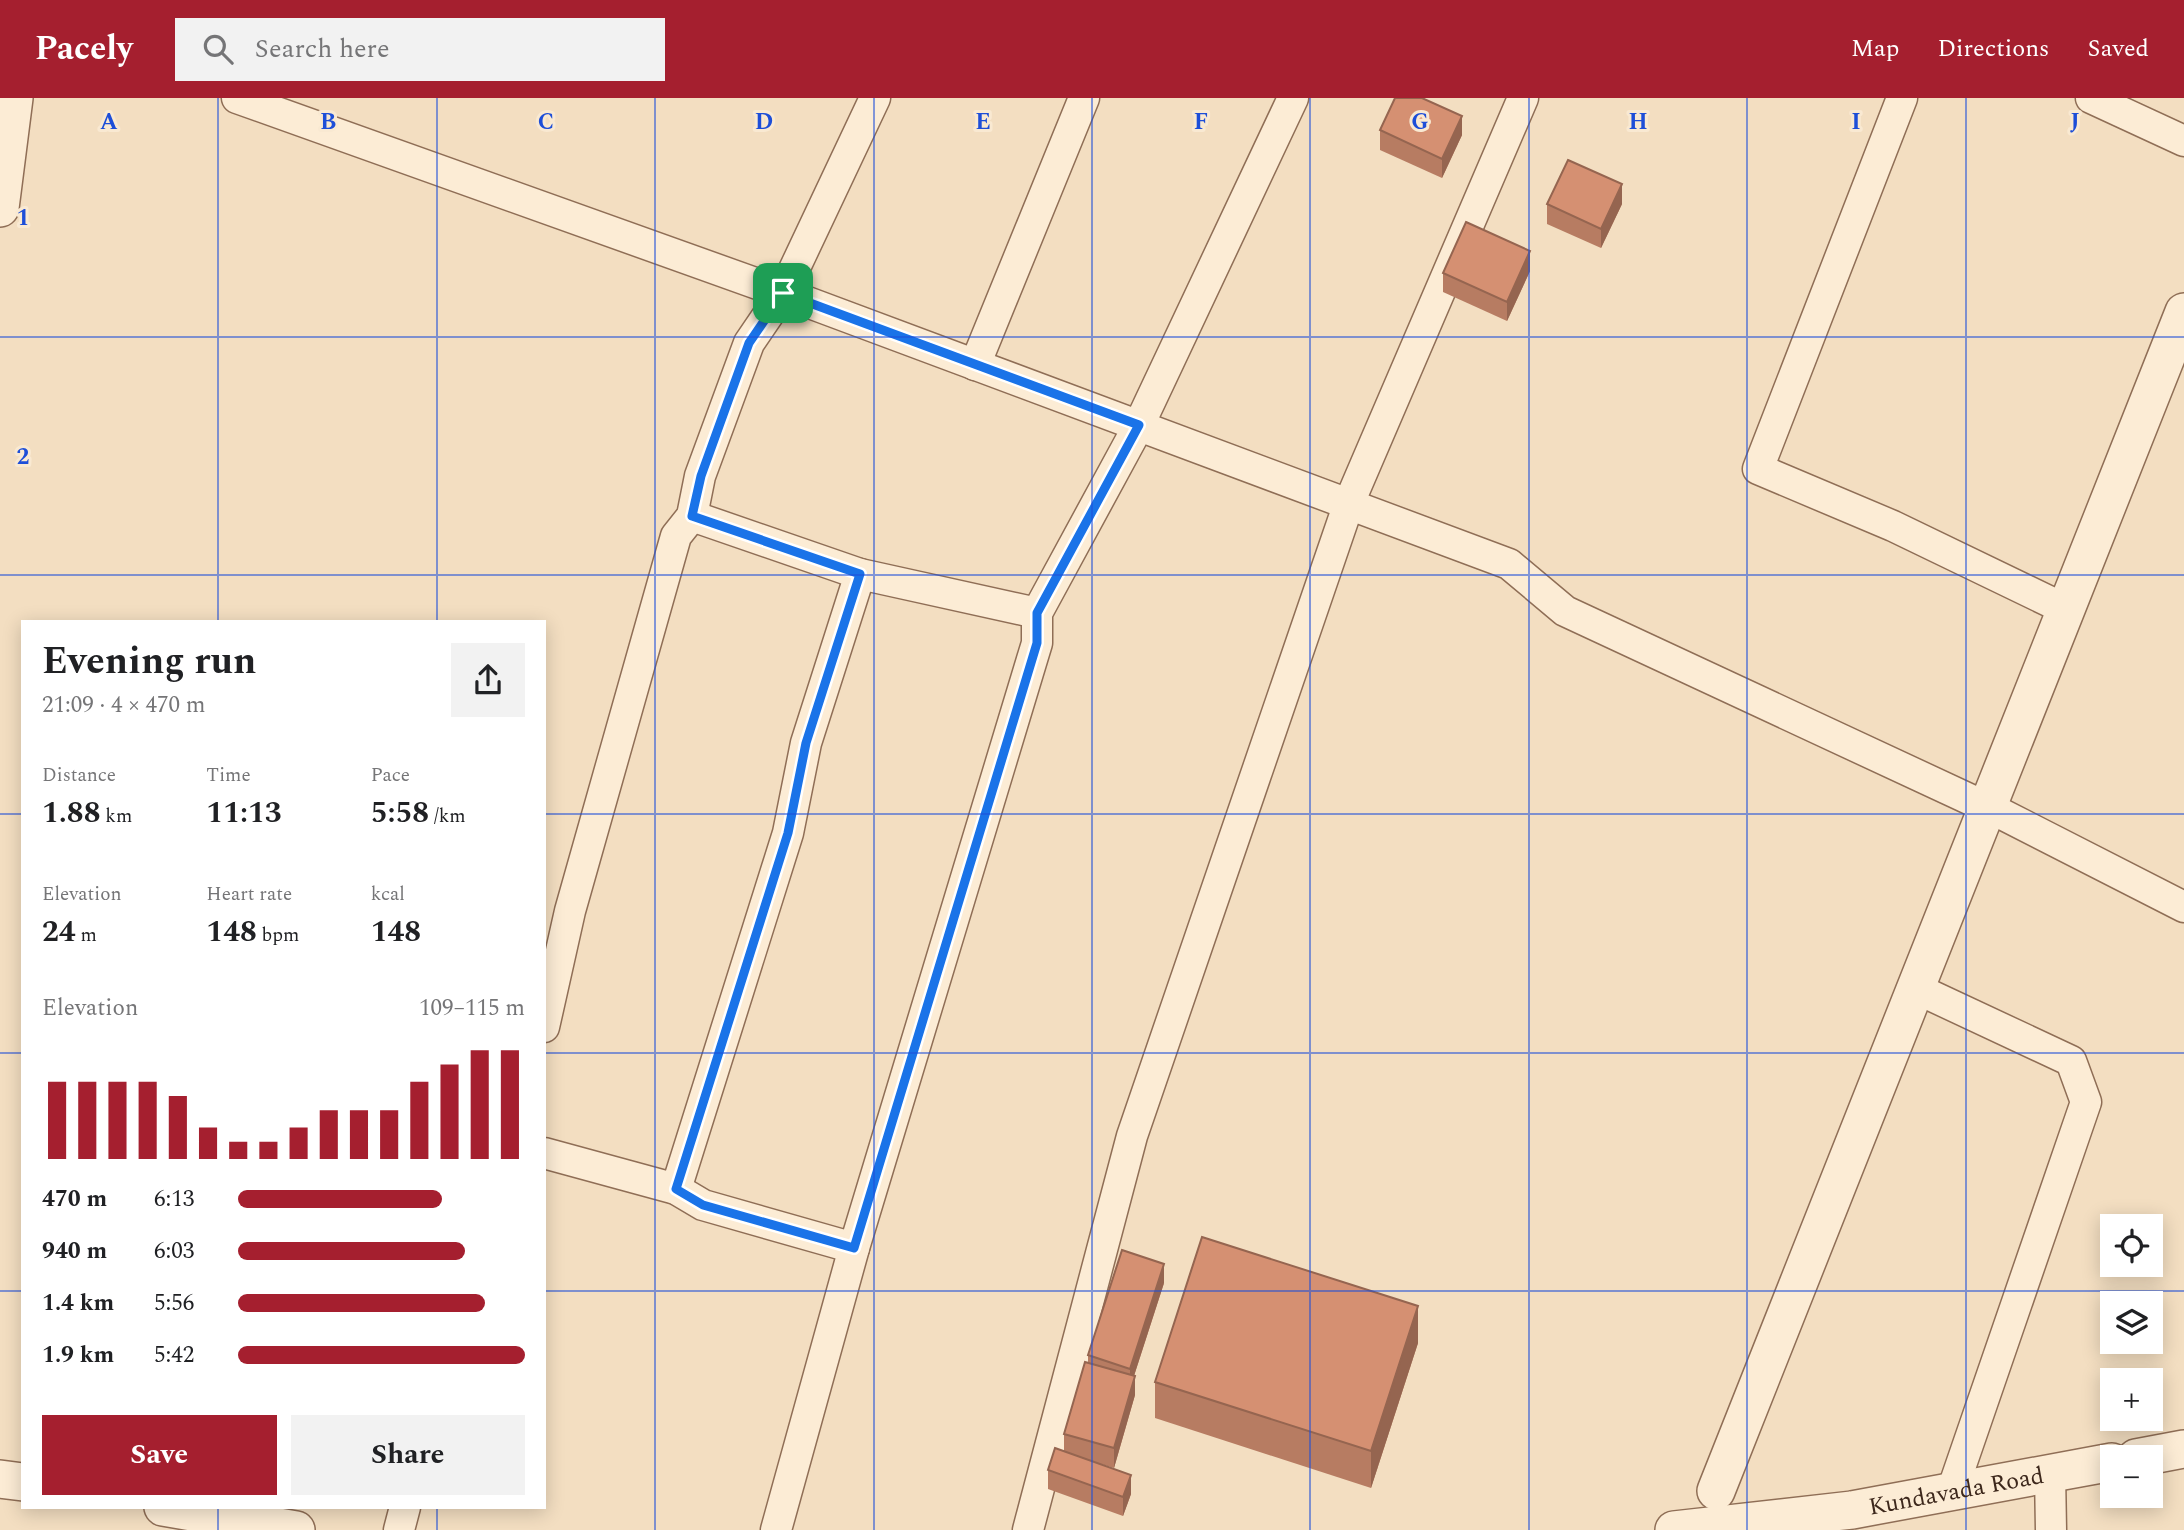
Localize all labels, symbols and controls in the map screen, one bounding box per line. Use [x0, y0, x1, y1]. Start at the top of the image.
search box [175, 18, 665, 81]
text: Pacely [35, 24, 133, 74]
text: Search here [255, 29, 390, 69]
icon: search [199, 30, 237, 68]
text: Map [1851, 31, 1899, 67]
text: Directions [1937, 31, 2049, 67]
text: Saved [2087, 31, 2149, 67]
text: A [100, 105, 118, 140]
text: B [320, 105, 336, 140]
text: C [538, 105, 554, 140]
text: D [755, 105, 773, 140]
text: E [975, 105, 991, 140]
text: F [1194, 105, 1208, 140]
text: G [1411, 105, 1429, 140]
text: H [1628, 105, 1648, 140]
text: I [1851, 105, 1861, 140]
text: J [2070, 105, 2080, 140]
text: 1 [17, 201, 29, 236]
pin [753, 263, 813, 323]
icon: arrive [764, 274, 802, 312]
text: 2 [17, 440, 30, 475]
text: Evening run [42, 633, 256, 691]
button: share [451, 643, 525, 717]
text: 21:09 · 4 × 470 m [42, 688, 206, 723]
text: Distance [42, 761, 116, 790]
text: Time [206, 761, 251, 790]
text: Pace [371, 761, 410, 790]
text: 1.88 [42, 790, 101, 836]
text: 11:13 [206, 790, 282, 836]
text: 5:58 [371, 790, 429, 836]
text: km [101, 802, 132, 831]
text: /km [429, 802, 466, 831]
text: Elevation [42, 880, 122, 909]
text: Heart rate [206, 880, 292, 909]
text: kcal [371, 880, 405, 909]
text: 24 [42, 909, 76, 955]
text: 148 [206, 909, 257, 955]
text: 148 [371, 909, 421, 955]
text: m [76, 921, 97, 950]
text: bpm [257, 921, 299, 950]
text: Elevation [42, 991, 138, 1026]
text: 109–115 m [419, 991, 525, 1026]
text: 470 m [42, 1182, 107, 1217]
text: 6:13 [154, 1182, 194, 1217]
map controls [2100, 1214, 2163, 1508]
button: locate [2100, 1214, 2163, 1277]
text: 940 m [42, 1234, 107, 1269]
text: 6:03 [154, 1234, 194, 1269]
text: 1.4 km [42, 1286, 114, 1321]
text: 5:56 [154, 1286, 194, 1321]
button: layers [2100, 1291, 2163, 1354]
text: 1.9 km [42, 1338, 114, 1373]
text: 5:42 [154, 1338, 194, 1373]
button: + [2100, 1368, 2163, 1431]
button: Save [42, 1415, 277, 1495]
button: Share [291, 1415, 525, 1495]
button: − [2100, 1445, 2163, 1508]
street label: Kundavada Road [1866, 1458, 2047, 1526]

